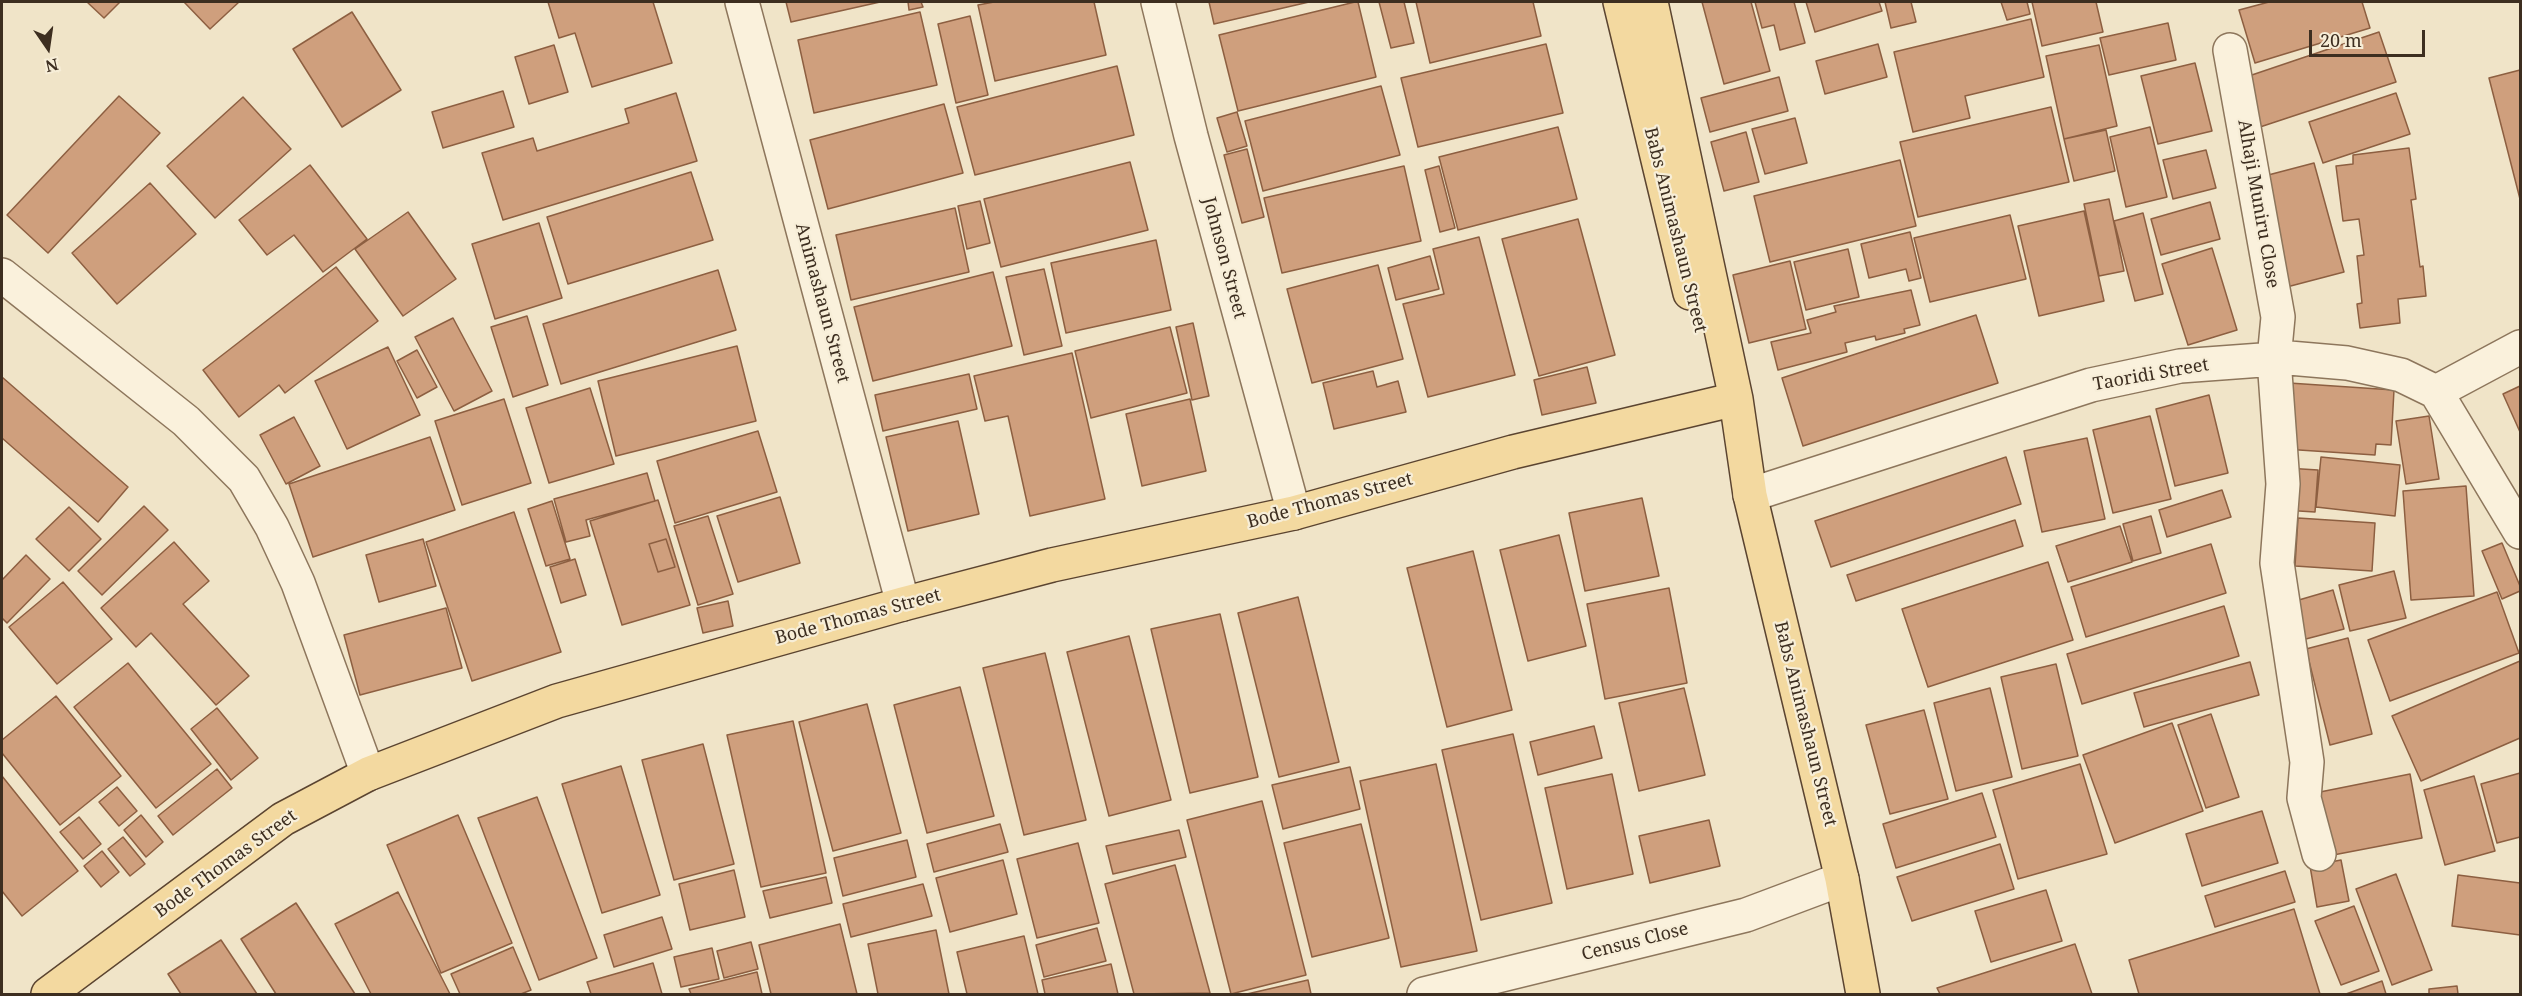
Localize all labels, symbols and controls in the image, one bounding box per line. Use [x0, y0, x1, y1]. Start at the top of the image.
north arrow [18, 18, 78, 78]
scale bar [2312, 18, 2428, 56]
text: 20 m [2320, 28, 2362, 52]
text: N [43, 53, 61, 78]
street label: Alhaji Muniru Close [2233, 118, 2283, 290]
street label: Babs Animashaun Street [1639, 125, 1711, 335]
street label: Johnson Street [1197, 195, 1251, 321]
street label: Animashaun Street [790, 221, 854, 385]
street label: Taoridi Street [2092, 354, 2210, 396]
street label: Bode Thomas Street [1245, 469, 1415, 533]
street label: Bode Thomas Street [773, 585, 943, 649]
street label: Babs Animashaun Street [1769, 619, 1841, 829]
street label: Bode Thomas Street [151, 805, 301, 923]
street label: Census Close [1579, 918, 1691, 966]

